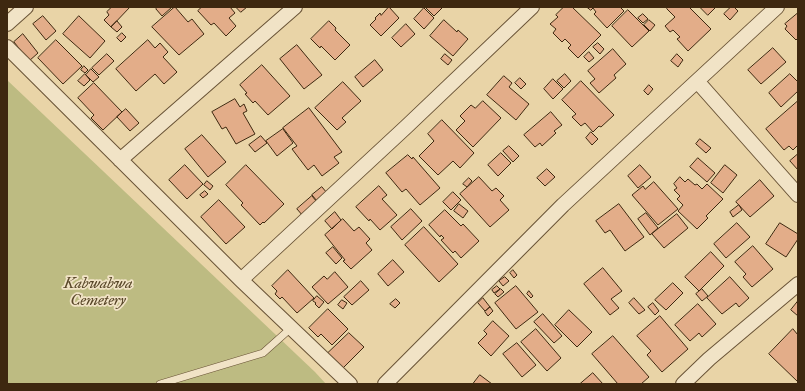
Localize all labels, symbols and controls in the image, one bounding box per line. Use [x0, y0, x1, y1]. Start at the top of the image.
park label: Kabwabwa Cemetery [64, 275, 132, 310]

